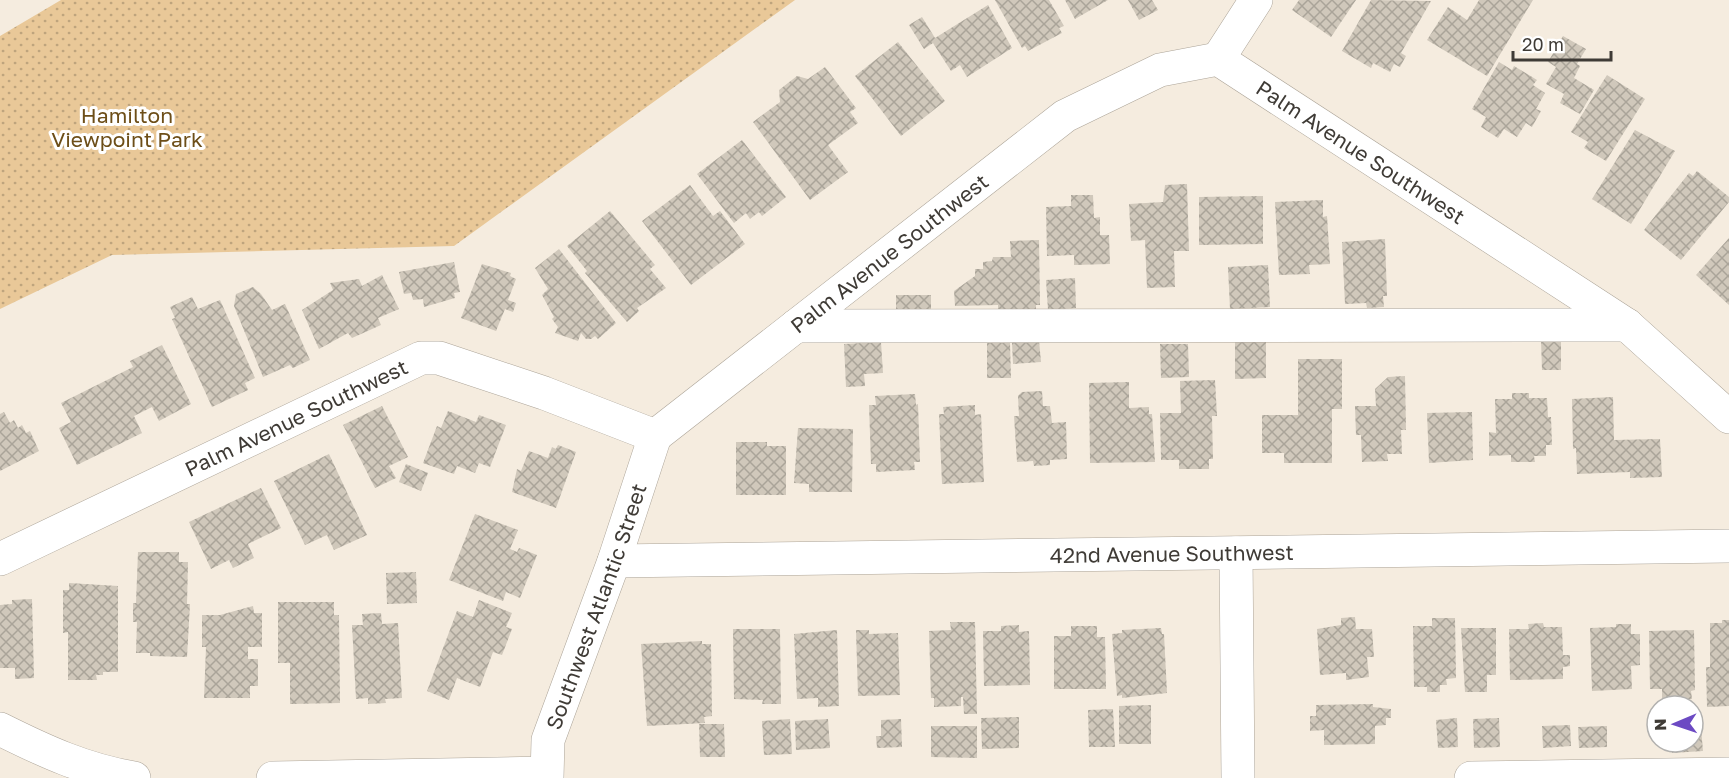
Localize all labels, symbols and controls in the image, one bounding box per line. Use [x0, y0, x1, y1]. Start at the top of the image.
scale bar [1513, 24, 1610, 62]
text: 20 m [1522, 33, 1564, 55]
street label: Palm Avenue Southwest [1251, 74, 1470, 229]
park label: Hamilton Viewpoint Park [51, 102, 203, 152]
street label: Palm Avenue Southwest [785, 168, 993, 339]
street label: Palm Avenue Southwest [180, 353, 412, 482]
street label: Southwest Atlantic Street [540, 480, 652, 733]
street label: 42nd Avenue Southwest [1050, 539, 1294, 568]
north arrow [1645, 694, 1705, 754]
text: N [1650, 718, 1670, 731]

